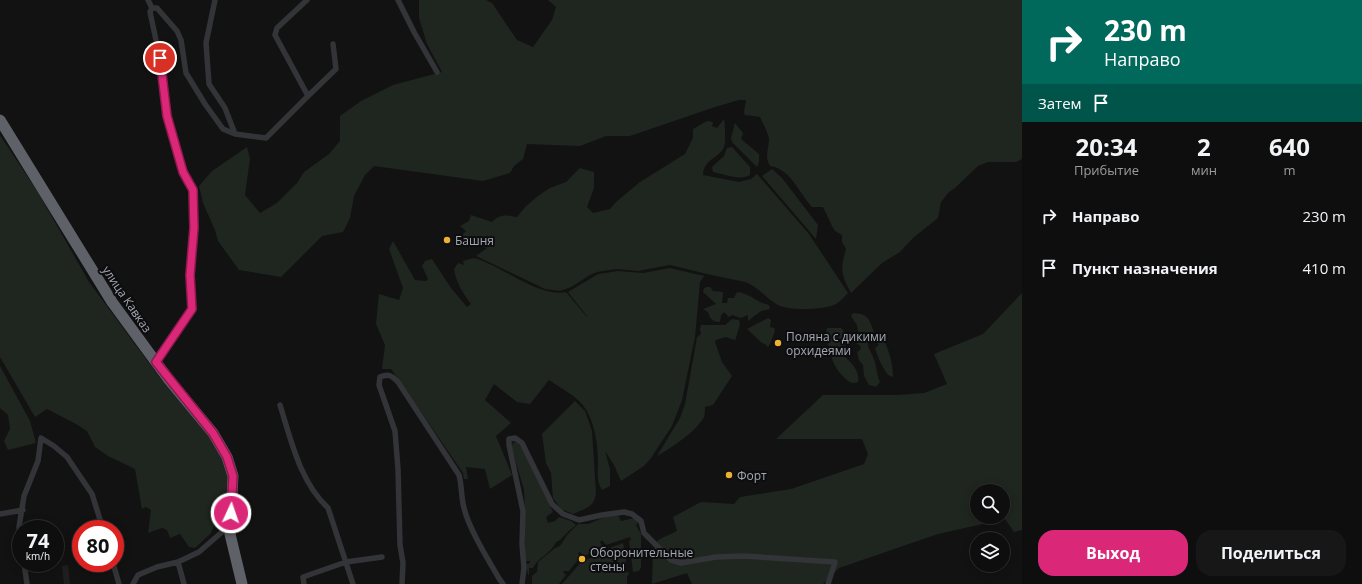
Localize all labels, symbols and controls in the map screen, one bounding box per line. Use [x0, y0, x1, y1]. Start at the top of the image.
text: 230 m [1104, 11, 1187, 49]
icon: right [1038, 16, 1090, 68]
pin [143, 41, 177, 75]
icon: arrive [149, 47, 171, 69]
text: Направо [1104, 47, 1181, 71]
icon: arrive [1090, 92, 1112, 114]
text: Затем [1038, 93, 1082, 113]
text: 20:34 [1076, 130, 1137, 163]
text: 2 [1197, 130, 1211, 163]
text: 640 [1269, 130, 1310, 163]
text: Прибытие [1074, 161, 1139, 179]
text: мин [1191, 161, 1217, 179]
text: m [1283, 161, 1296, 179]
icon: right [1038, 205, 1060, 227]
text: Направо [1072, 206, 1140, 226]
text: 230 m [1302, 206, 1346, 226]
place label: Башня [455, 232, 494, 249]
marker: Башня [442, 235, 452, 245]
icon: arrive [1038, 257, 1060, 279]
text: Пункт назначения [1072, 258, 1218, 278]
text: 410 m [1302, 258, 1346, 278]
street label: улица Кавказ [98, 262, 156, 336]
place label: Поляна с дикими орхидеями [786, 328, 887, 359]
marker: Поляна с дикими орхидеями [773, 338, 783, 348]
place label: Форт [737, 467, 767, 484]
marker: Форт [724, 470, 734, 480]
map controls [970, 484, 1010, 572]
button: search [970, 484, 1010, 524]
position arrow [210, 492, 252, 534]
speed limit sign: 80 [72, 520, 124, 572]
text: 74 [27, 527, 49, 554]
button: Выход [1038, 530, 1188, 576]
button: Поделиться [1196, 530, 1346, 576]
button: layers [970, 532, 1010, 572]
place label: Оборонительные стены [590, 544, 694, 575]
text: km/h [26, 549, 50, 563]
marker: Оборонительные стены [577, 554, 587, 564]

